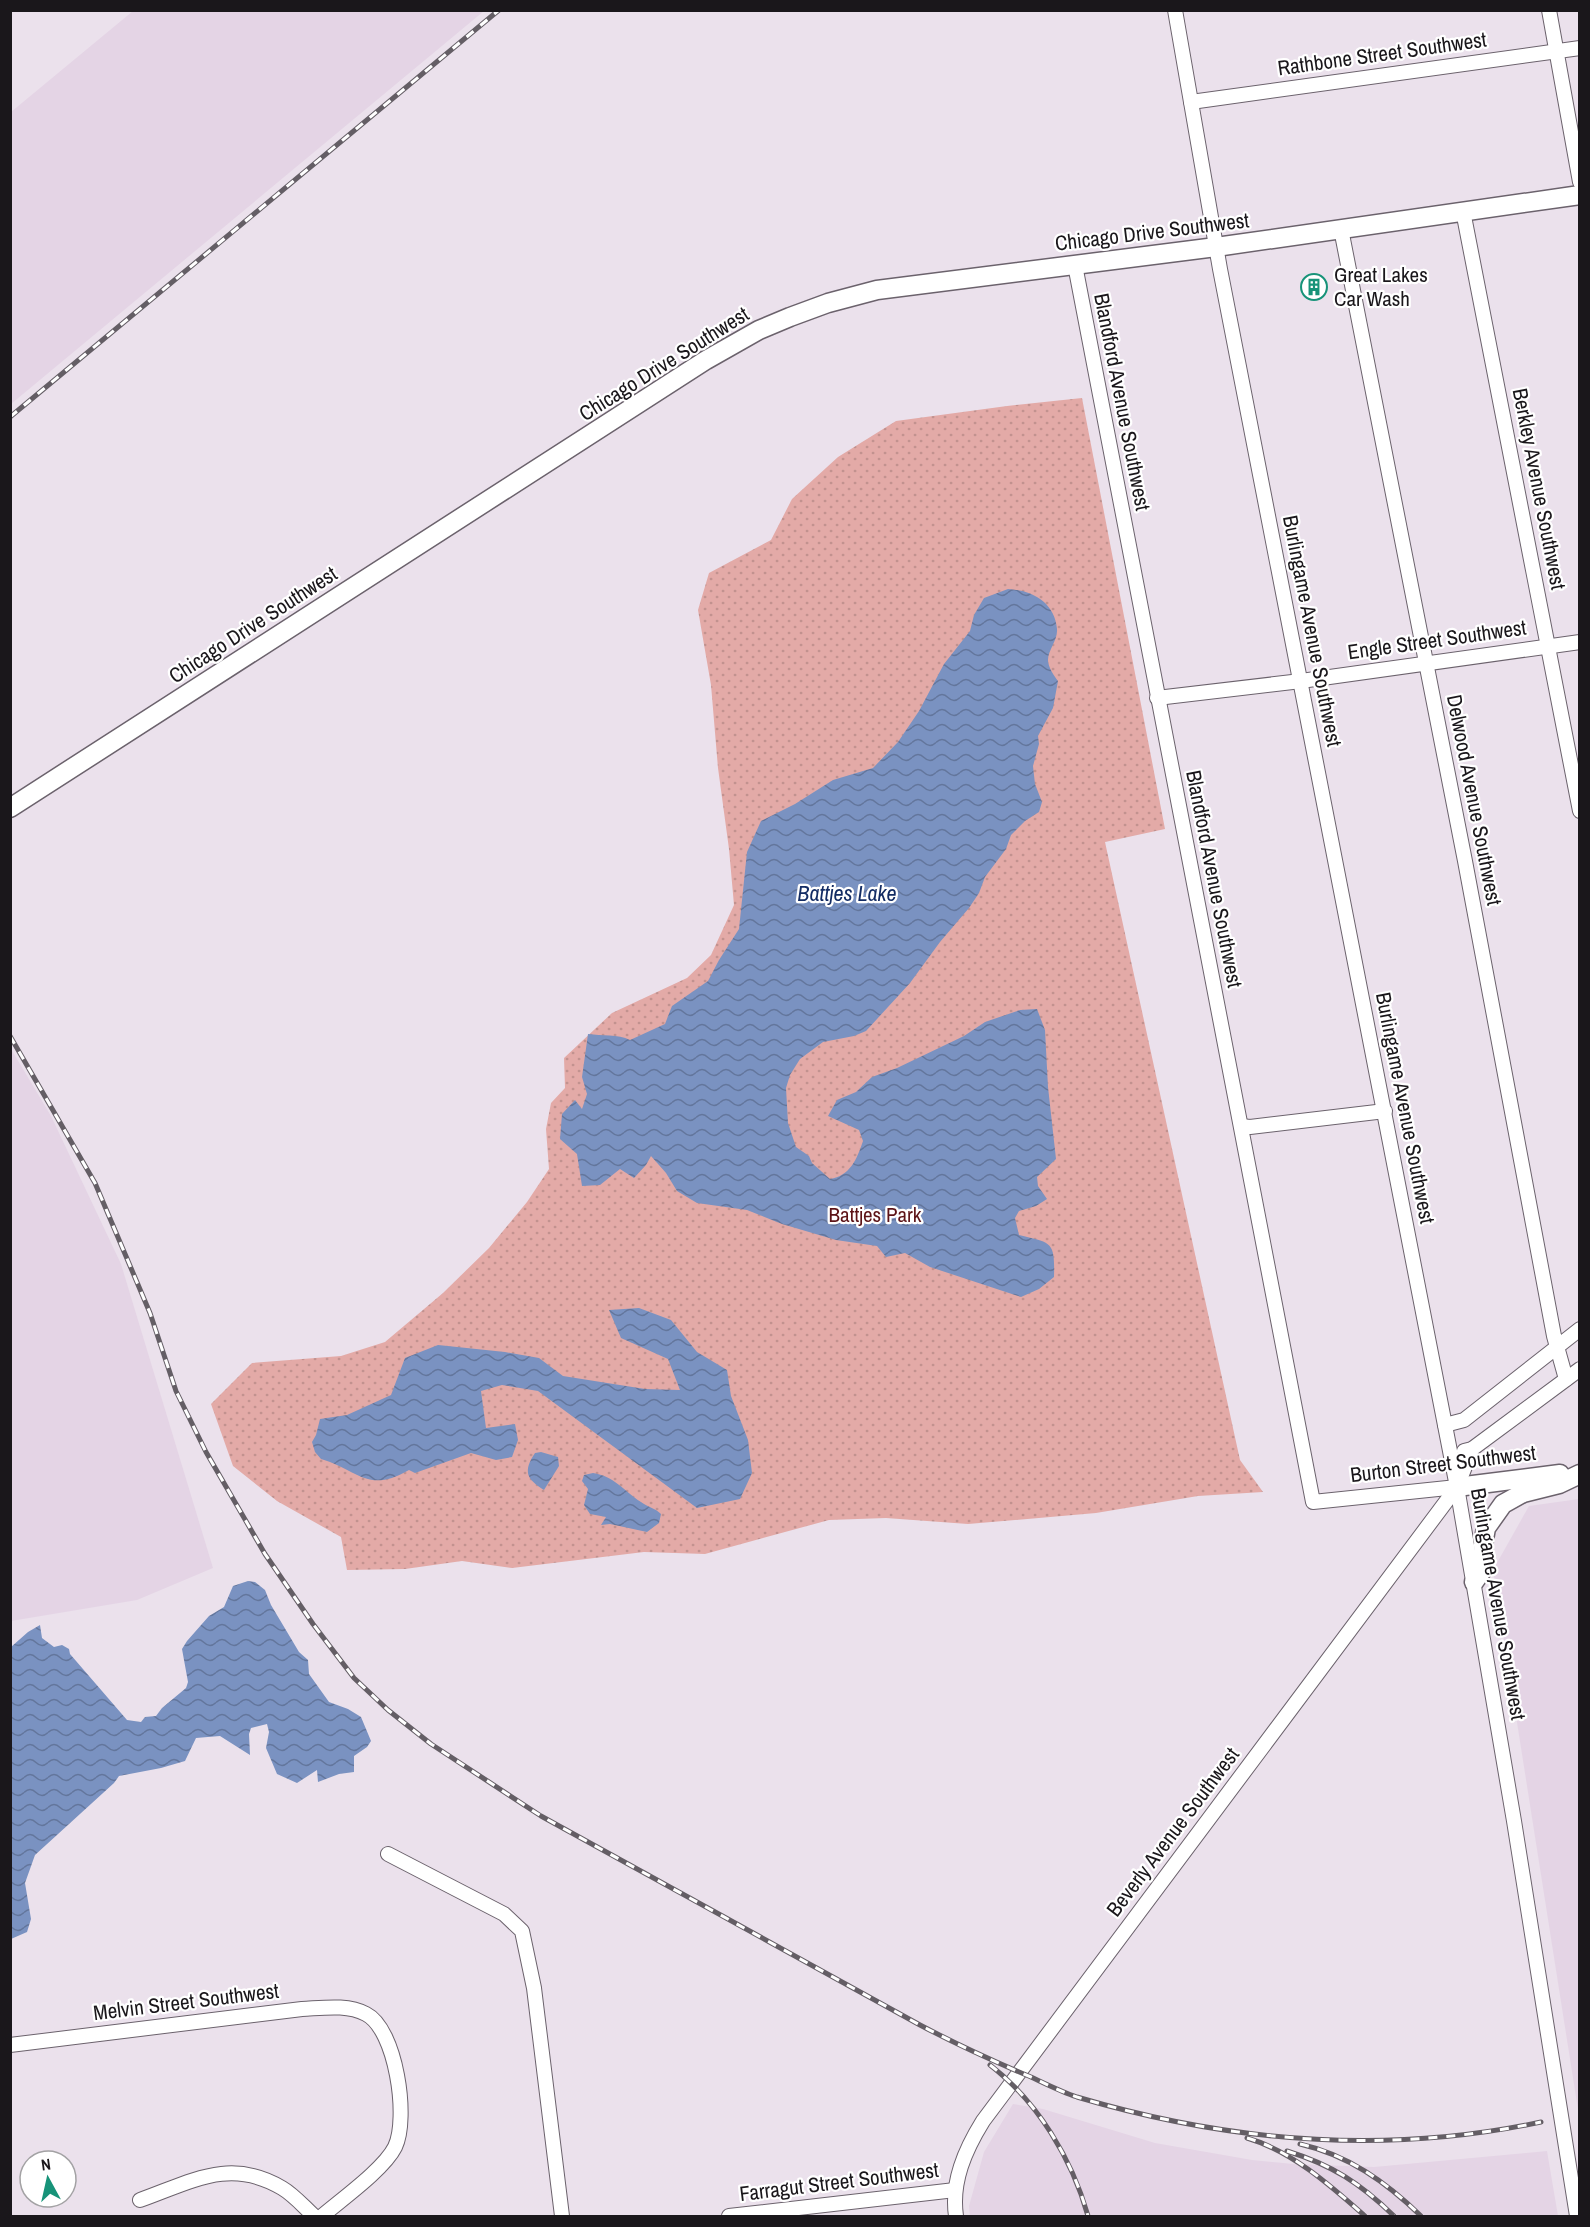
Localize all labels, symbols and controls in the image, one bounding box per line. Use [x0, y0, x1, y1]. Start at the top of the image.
street label: Rathbone Street Southwest [1276, 24, 1488, 83]
street label: Chicago Drive Southwest [1053, 205, 1251, 258]
place label: Great Lakes Car Wash [1334, 260, 1428, 313]
building icon: Great Lakes Car Wash [1299, 272, 1329, 302]
street label: Blandford Avenue Southwest [1087, 291, 1158, 513]
street label: Chicago Drive Southwest [573, 299, 754, 428]
street label: Berkley Avenue Southwest [1506, 386, 1573, 592]
street label: Burlingame Avenue Southwest [1276, 513, 1349, 749]
street label: Chicago Drive Southwest [163, 559, 343, 690]
street label: Engle Street Southwest [1346, 613, 1528, 666]
street label: Delwood Avenue Southwest [1440, 692, 1509, 908]
street label: Blandford Avenue Southwest [1179, 768, 1250, 990]
water label: Battjes Lake [797, 878, 897, 908]
street label: Burlingame Avenue Southwest [1369, 990, 1442, 1226]
park label: Battjes Park [829, 1200, 922, 1229]
street label: Burton Street Southwest [1349, 1438, 1538, 1489]
street label: Burlingame Avenue Southwest [1464, 1486, 1533, 1722]
street label: Beverly Avenue Southwest [1099, 1741, 1246, 1922]
street label: Melvin Street Southwest [92, 1976, 281, 2027]
north arrow [18, 2149, 78, 2209]
text: N [40, 2153, 52, 2176]
street label: Farragut Street Southwest [738, 2155, 940, 2208]

